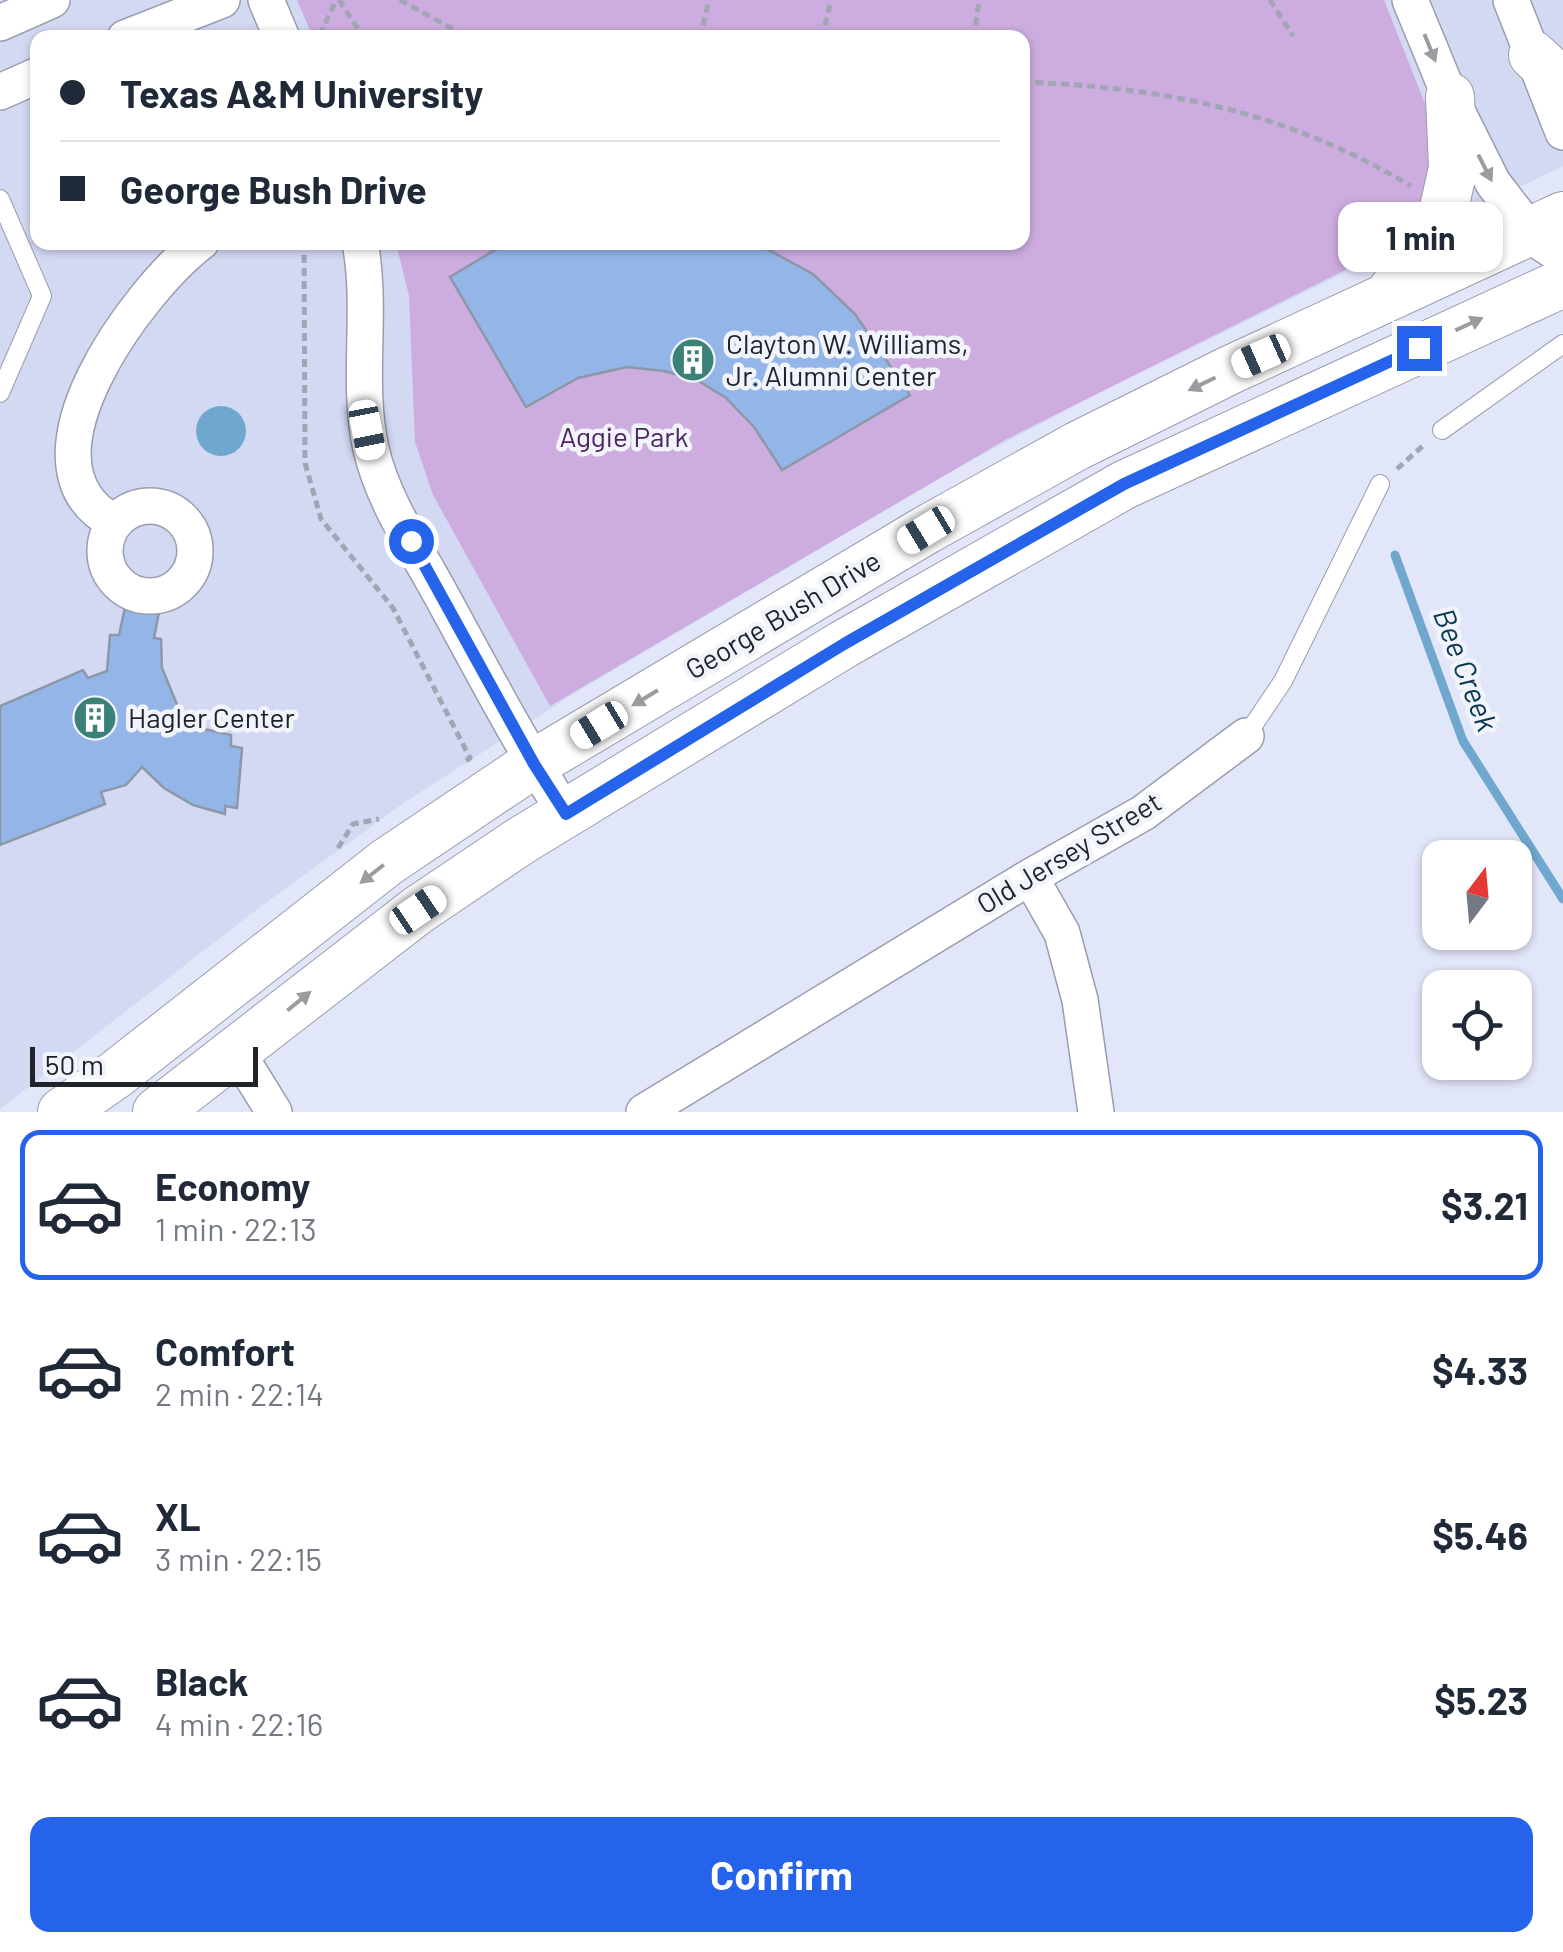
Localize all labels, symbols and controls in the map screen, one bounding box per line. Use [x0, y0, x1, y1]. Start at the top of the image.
one-way arrow [1422, 34, 1438, 63]
text: Texas A&M University [120, 70, 483, 116]
one-way arrow [1476, 153, 1493, 182]
text: George Bush Drive [120, 166, 427, 212]
callout: 1 min [1336, 203, 1502, 273]
text: 1 min [1385, 218, 1456, 256]
one-way arrow [1455, 316, 1484, 333]
place label: Clayton W. Williams, Jr. Alumni Center [726, 326, 969, 392]
route end [1397, 326, 1442, 371]
car [1227, 330, 1295, 382]
building icon: Clayton W. Williams, Jr. Alumni Center [670, 337, 716, 383]
one-way arrow [1187, 375, 1216, 392]
car [347, 398, 387, 462]
park label: Aggie Park [559, 419, 689, 453]
car [893, 502, 959, 558]
route start [389, 519, 434, 564]
street label: George Bush Drive [679, 543, 886, 686]
water label: Bee Creek [1427, 603, 1507, 736]
one-way arrow [630, 689, 659, 706]
building icon: Hagler Center [72, 695, 118, 741]
car [566, 697, 632, 753]
place label: Hagler Center [128, 700, 295, 734]
street label: Old Jersey Street [970, 784, 1167, 921]
north arrow [1422, 840, 1532, 950]
map controls [1422, 840, 1532, 1080]
one-way arrow [359, 863, 385, 884]
car [385, 881, 451, 939]
button: locate [1422, 970, 1532, 1080]
one-way arrow [287, 991, 312, 1012]
scale bar [30, 1042, 258, 1086]
text: 50 m [45, 1047, 104, 1081]
icon: car [35, 1160, 125, 1250]
text: Economy [155, 1163, 310, 1209]
text: $3.21 [1441, 1182, 1528, 1228]
text: 1 min · 22:13 [155, 1209, 317, 1247]
icon: car [35, 1325, 125, 1415]
text: Comfort [155, 1328, 295, 1374]
text: $4.33 [1432, 1347, 1528, 1393]
text: 2 min · 22:14 [155, 1374, 324, 1412]
icon: car [35, 1490, 125, 1580]
text: XL [155, 1493, 201, 1539]
text: $5.46 [1432, 1512, 1528, 1558]
text: 3 min · 22:15 [155, 1539, 322, 1577]
icon: car [35, 1655, 125, 1745]
text: Black [155, 1658, 249, 1704]
text: $5.23 [1434, 1677, 1528, 1723]
text: 4 min · 22:16 [155, 1704, 323, 1742]
button: Confirm [30, 1817, 1533, 1932]

